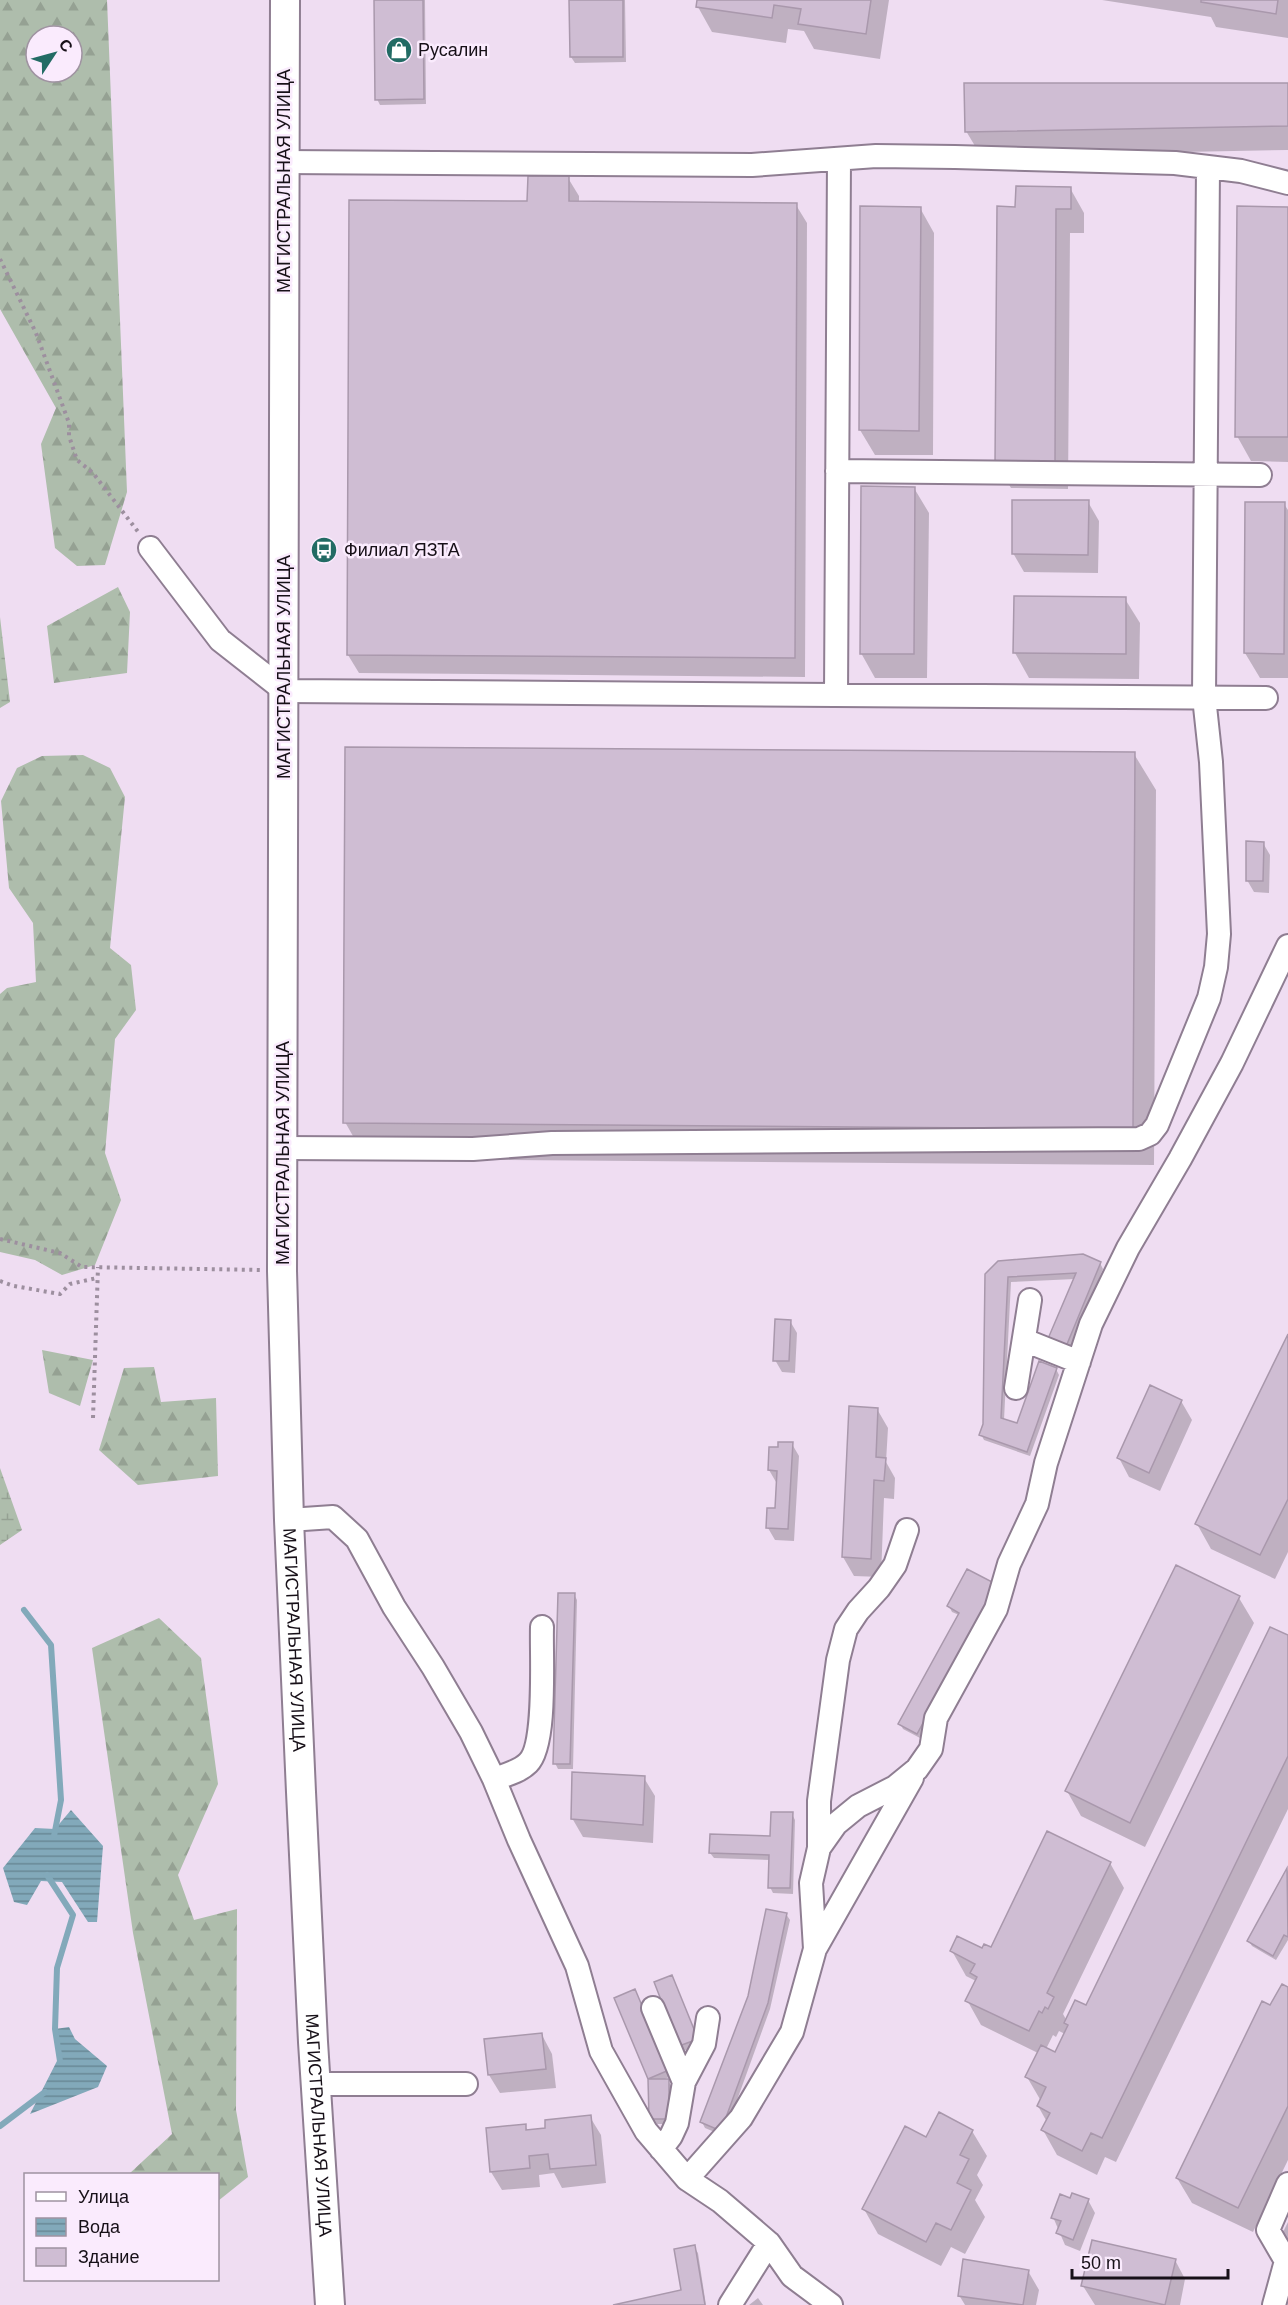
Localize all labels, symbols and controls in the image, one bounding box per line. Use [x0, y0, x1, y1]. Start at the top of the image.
north arrow [24, 24, 84, 84]
shop icon: Русалин [384, 35, 414, 65]
text: С [55, 36, 76, 56]
place label: Русалин [418, 40, 488, 60]
street label: МАГИСТРАЛЬНАЯ УЛИЦА [274, 69, 294, 293]
bus stop icon: Филиал ЯЗТА [309, 535, 339, 565]
place label: Филиал ЯЗТА [344, 540, 460, 560]
street label: МАГИСТРАЛЬНАЯ УЛИЦА [274, 555, 294, 779]
street label: МАГИСТРАЛЬНАЯ УЛИЦА [273, 1041, 293, 1265]
street label: МАГИСТРАЛЬНАЯ УЛИЦА [279, 1527, 309, 1752]
street label: МАГИСТРАЛЬНАЯ УЛИЦА [302, 2013, 336, 2238]
legend [24, 2173, 219, 2281]
text: Улица [78, 2187, 130, 2207]
text: Вода [78, 2217, 121, 2237]
scale bar [1072, 2242, 1228, 2280]
text: Здание [78, 2247, 139, 2267]
text: 50 m [1081, 2253, 1121, 2273]

